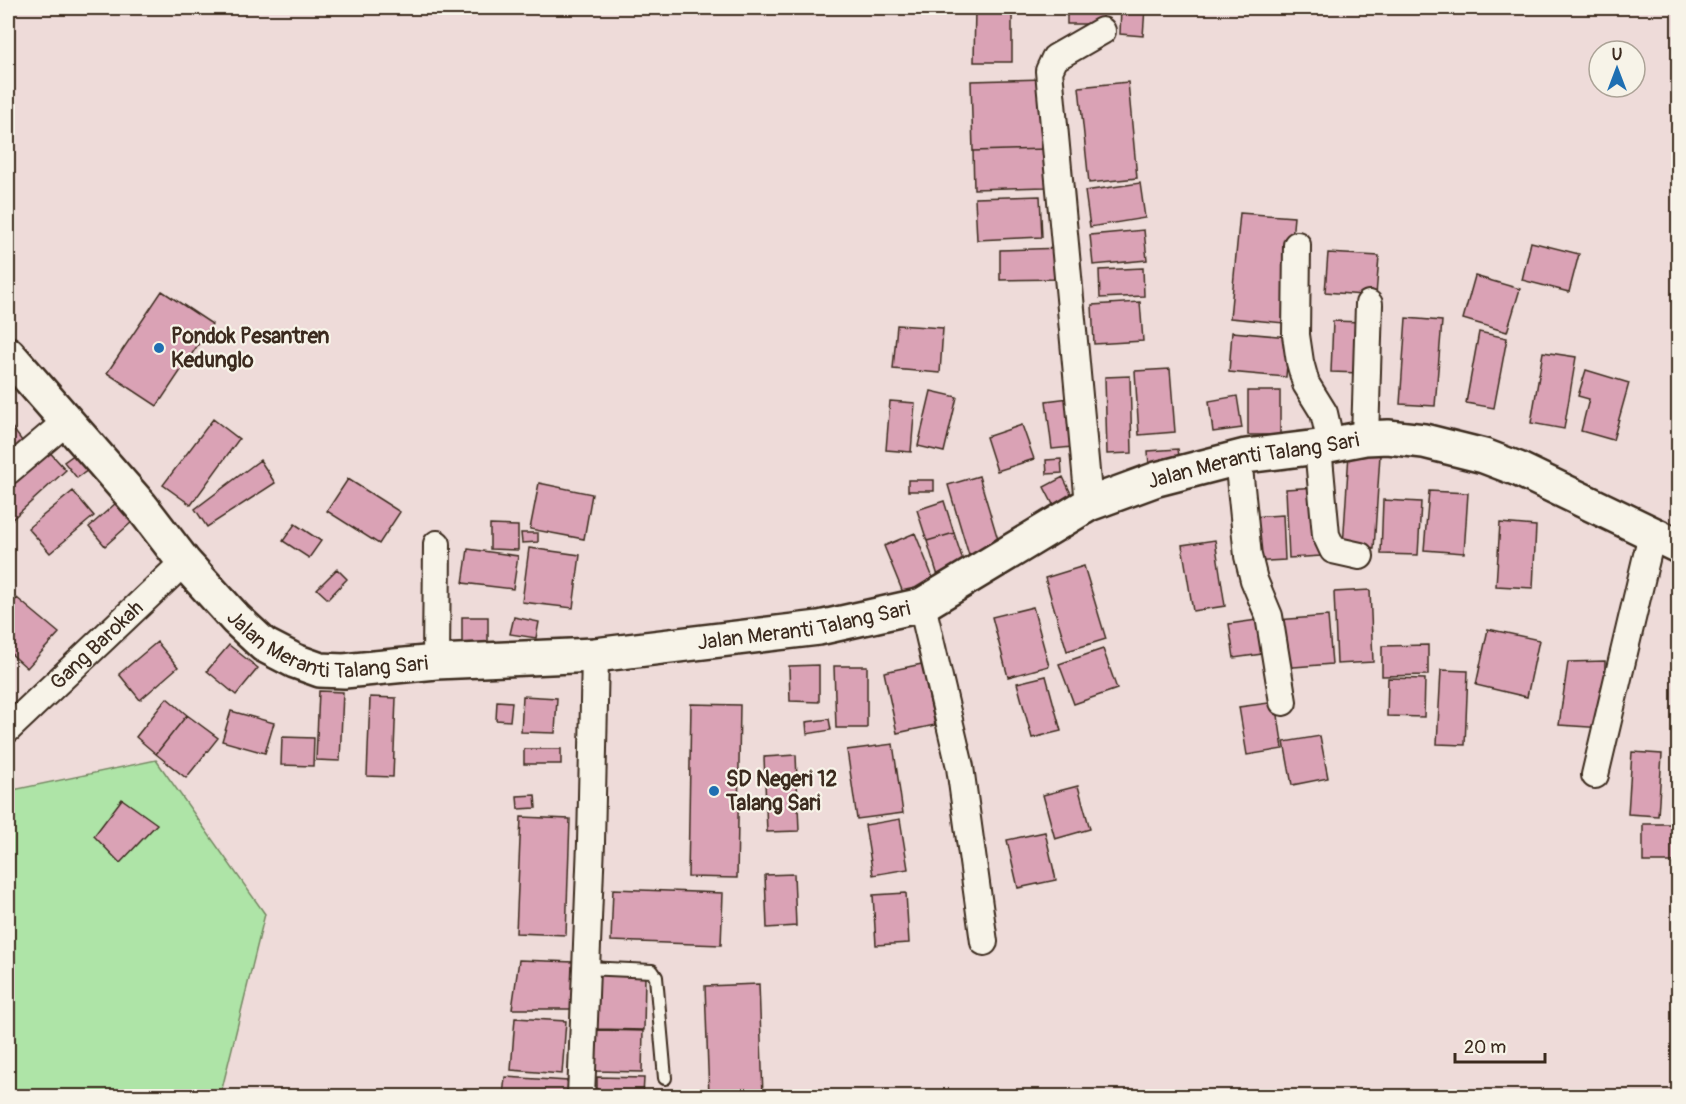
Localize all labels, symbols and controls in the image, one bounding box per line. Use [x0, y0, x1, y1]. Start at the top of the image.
north arrow [1587, 39, 1647, 99]
text: U [1612, 45, 1623, 65]
place label: Pondok Pesantren Kedunglo [171, 323, 330, 374]
marker: Pondok Pesantren Kedunglo [152, 341, 166, 355]
street label: Jalan Meranti Talang Sari [1144, 426, 1362, 495]
street label: Gang Barokah [45, 595, 149, 696]
street label: Jalan Meranti Talang Sari [696, 595, 913, 657]
street label: Jalan Meranti Talang Sari [221, 605, 430, 685]
place label: SD Negeri 12 Talang Sari [725, 766, 837, 817]
marker: SD Negeri 12 Talang Sari [707, 784, 721, 798]
scale bar [1455, 1026, 1545, 1064]
text: 20 m [1464, 1036, 1506, 1059]

